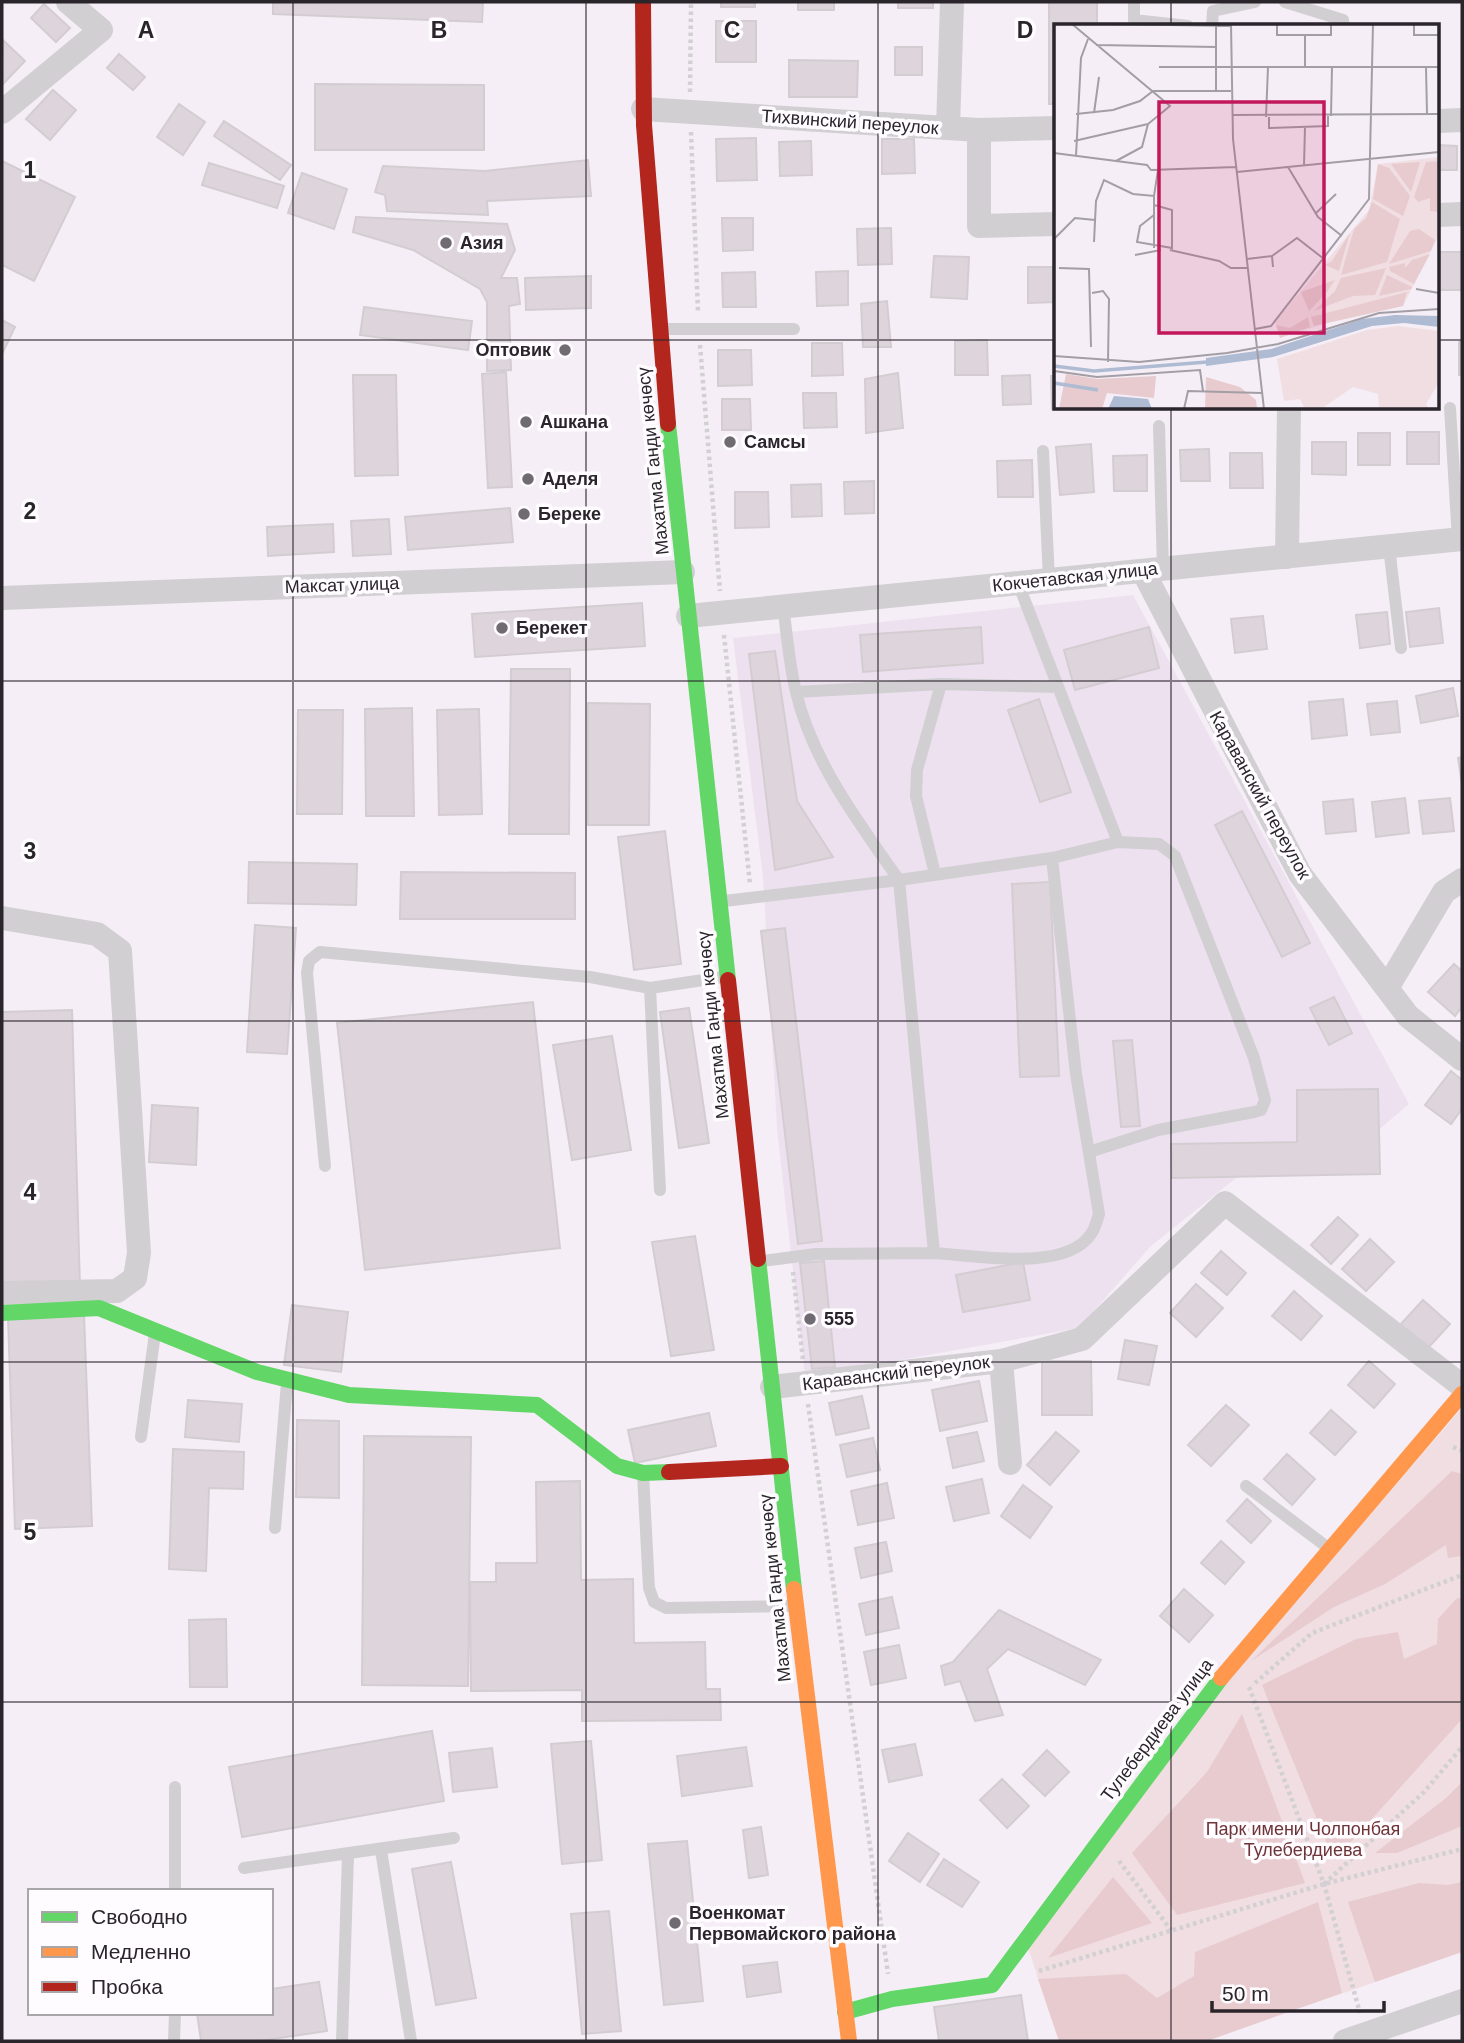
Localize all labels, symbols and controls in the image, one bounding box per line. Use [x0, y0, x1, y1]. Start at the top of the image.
text: A [138, 17, 154, 43]
text: B [431, 17, 447, 43]
text: C [724, 17, 740, 43]
text: D [1017, 17, 1033, 43]
inset map [1054, 24, 1440, 410]
street label: Тихвинский переулок [761, 106, 939, 138]
text: 1 [24, 157, 37, 183]
place label: Азия [460, 233, 504, 253]
marker: Азия [438, 235, 454, 251]
place label: Оптовик [475, 340, 552, 360]
marker: Оптовик [557, 342, 573, 358]
street label: Махатма Ганди көчөсү [633, 366, 673, 556]
place label: Ашкана [540, 412, 609, 432]
marker: Ашкана [518, 414, 534, 430]
place label: Самсы [744, 432, 806, 452]
marker: Самсы [722, 434, 738, 450]
place label: Аделя [542, 469, 598, 489]
marker: Аделя [520, 471, 536, 487]
text: 2 [24, 498, 36, 524]
place label: Береке [538, 504, 601, 524]
marker: Береке [516, 506, 532, 522]
street label: Кокчетавская улица [991, 558, 1160, 596]
street label: Максат улица [284, 573, 401, 597]
place label: Берекет [516, 618, 588, 638]
marker: Берекет [494, 620, 510, 636]
street label: Караванский переулок [1206, 708, 1315, 882]
text: 3 [24, 838, 36, 864]
street label: Махатма Ганди көчөсү [693, 930, 733, 1120]
text: 4 [24, 1179, 37, 1205]
place label: 555 [824, 1309, 854, 1329]
marker: 555 [802, 1311, 818, 1327]
street label: Караванский переулок [801, 1352, 991, 1394]
street label: Махатма Ганди көчөсү [755, 1493, 795, 1683]
text: 5 [24, 1519, 37, 1545]
street label: Тулебердиева улица [1097, 1654, 1218, 1805]
park label: Парк имени Чолпонбая Тулебердиева [1206, 1819, 1400, 1860]
legend [28, 1889, 273, 2015]
place label: Военкомат Первомайского района [689, 1903, 897, 1944]
text: Свободно [91, 1905, 188, 1928]
marker: Военкомат Первомайского района [667, 1915, 683, 1931]
text: Медленно [91, 1940, 191, 1963]
scale bar [1212, 1969, 1384, 2013]
text: Пробка [91, 1975, 163, 1998]
text: 50 m [1222, 1982, 1269, 2005]

